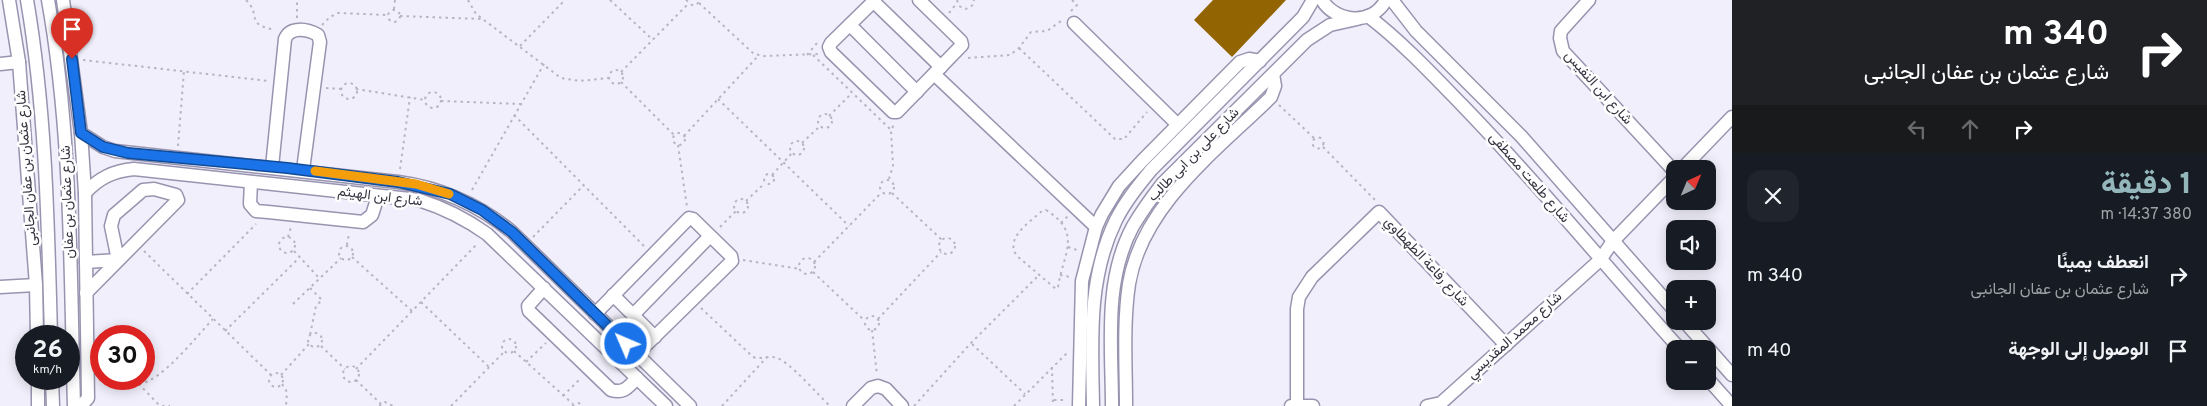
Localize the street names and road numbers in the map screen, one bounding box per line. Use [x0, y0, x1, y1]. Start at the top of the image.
street label: شارع ابن النفيس [1560, 48, 1636, 129]
street label: شارع عثمان بن عفان الجانبى [13, 89, 42, 246]
street label: شارع على بن ابى طالب [1145, 105, 1244, 206]
street label: شارع طلعت مصطفى [1484, 129, 1573, 227]
street label: شارع عثمان بن عفان [58, 145, 79, 259]
street label: شارع ابن الهيثم [336, 183, 423, 212]
street label: شارع رفاعة الطهطاوي [1379, 214, 1472, 312]
street label: شارع محمد المقديسي [1464, 289, 1567, 385]

